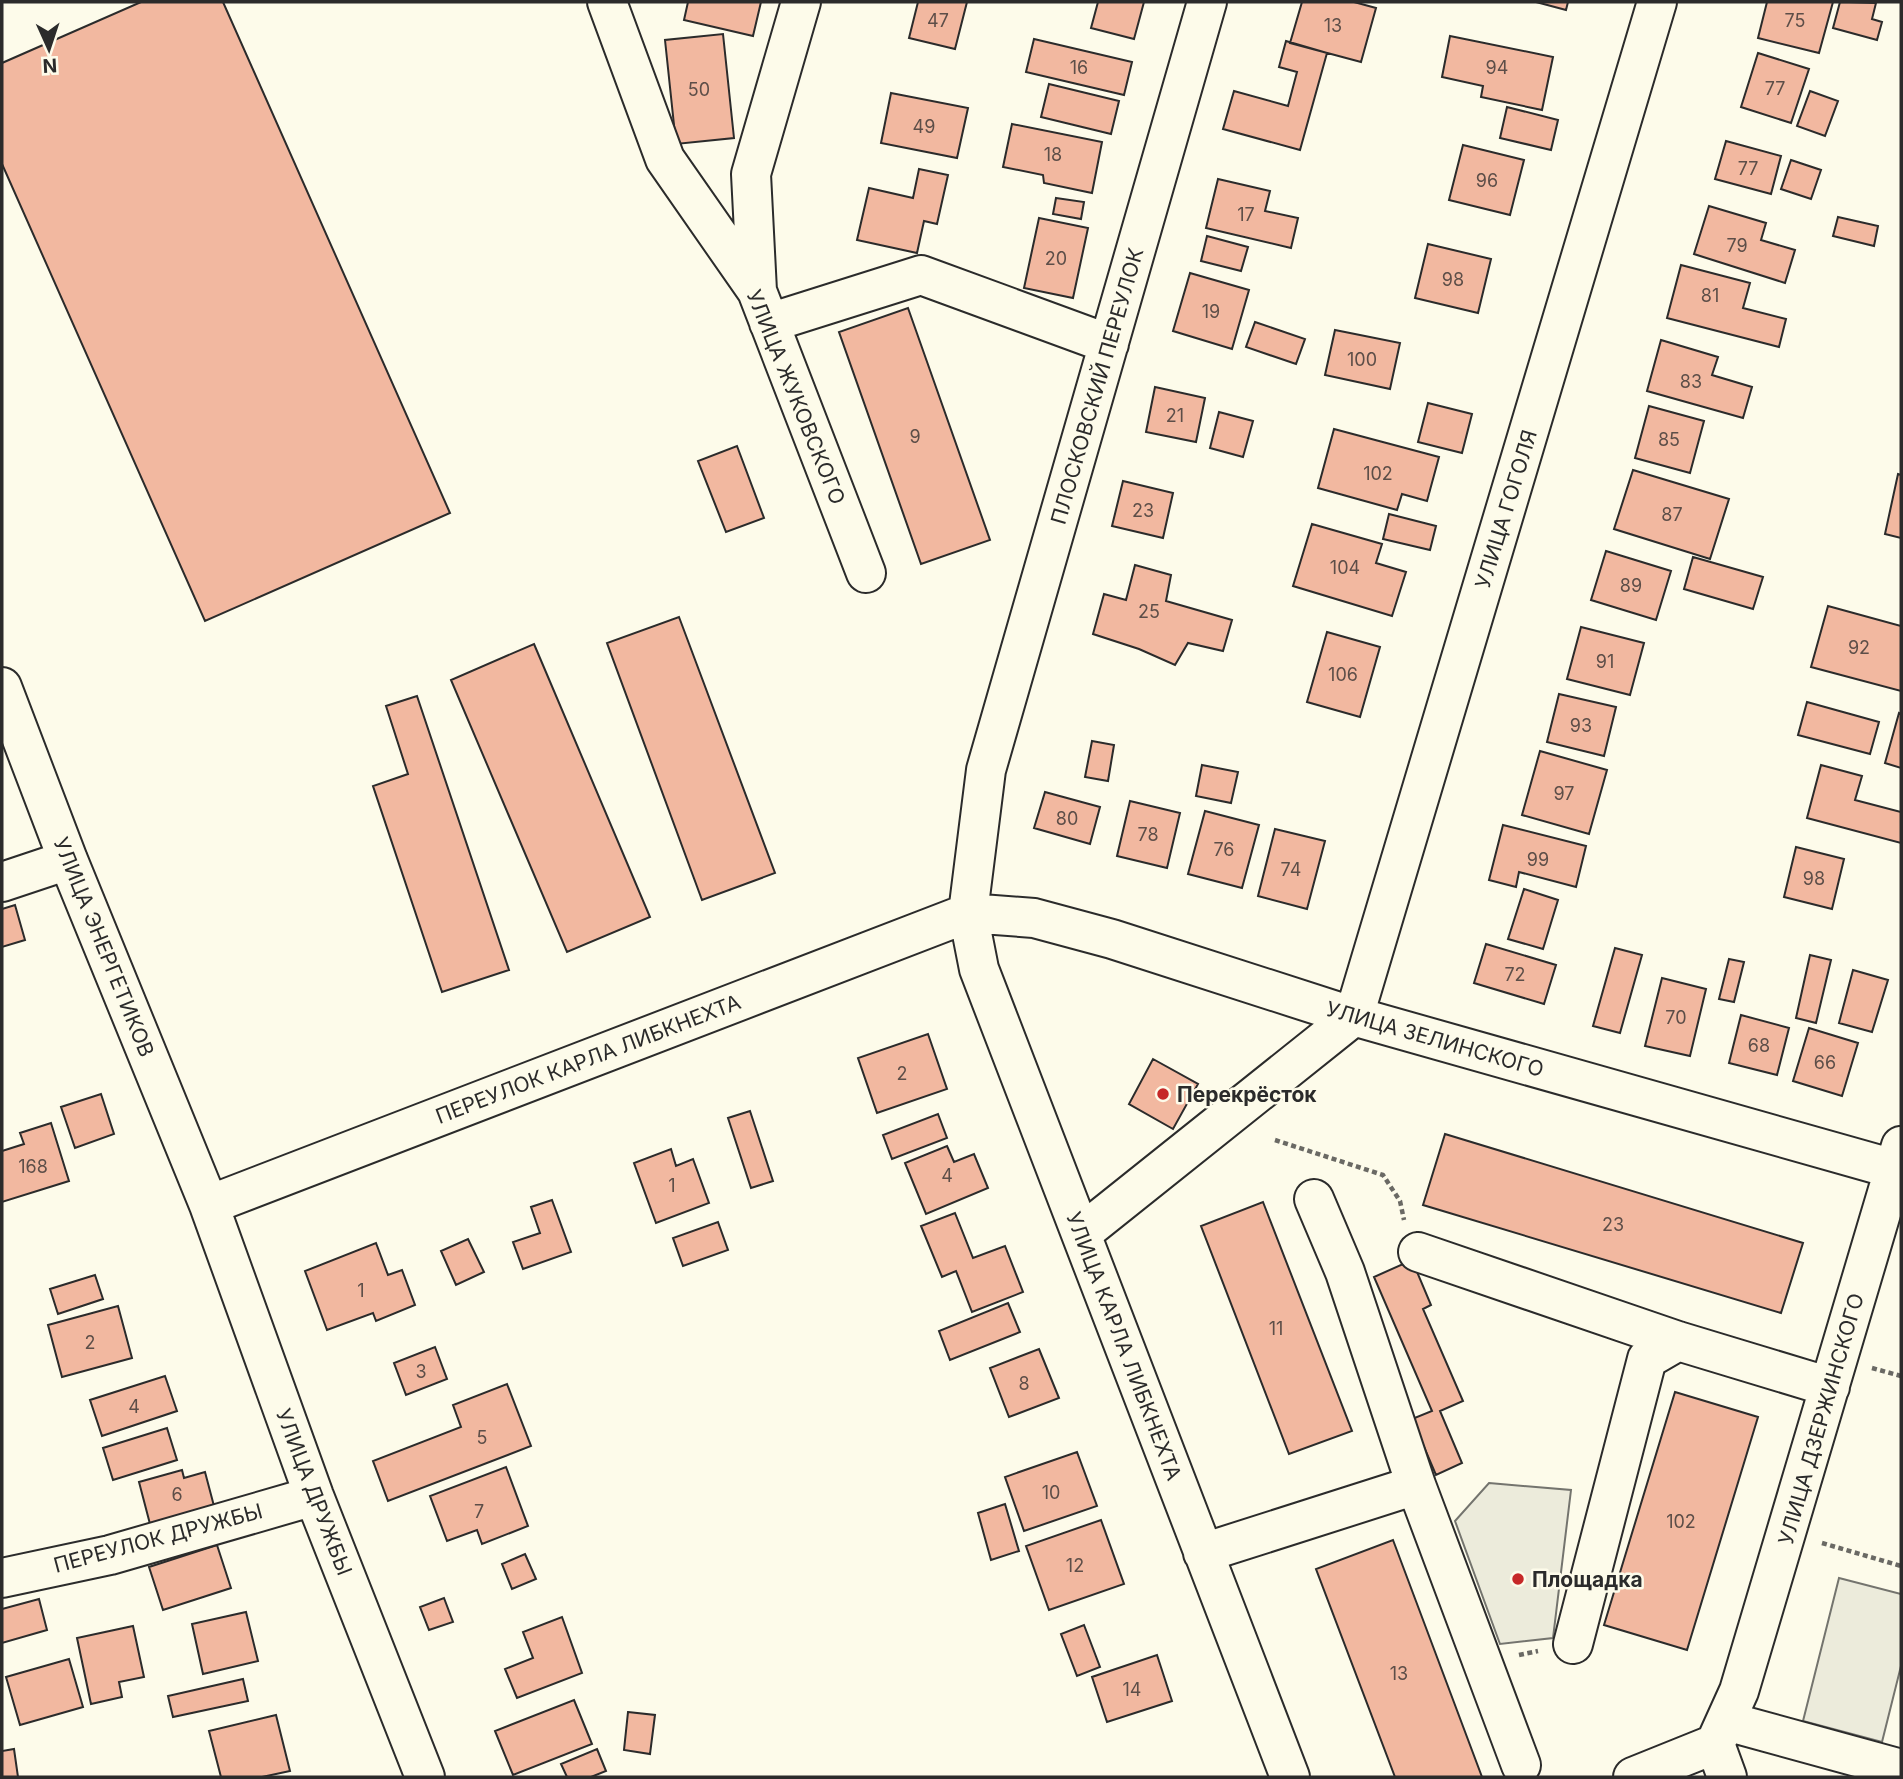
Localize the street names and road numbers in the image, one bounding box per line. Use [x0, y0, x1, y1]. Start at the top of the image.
street label: ПЛОСКОВСКИЙ ПЕРЕУЛОК [1045, 245, 1148, 527]
street label: УЛИЦА ЖУКОВСКОГО [741, 286, 851, 508]
street label: УЛИЦА ГОГОЛЯ [1470, 427, 1542, 591]
street label: УЛИЦА ЭНЕРГЕТИКОВ [48, 834, 160, 1060]
street label: ПЕРЕУЛОК КАРЛА ЛИБКНЕХТА [432, 989, 744, 1129]
street label: УЛИЦА ЗЕЛИНСКОГО [1323, 996, 1547, 1082]
street label: УЛИЦА КАРЛА ЛИБКНЕХТА [1061, 1208, 1187, 1484]
street label: УЛИЦА ДЗЕРЖИНСКОГО [1773, 1290, 1869, 1548]
street label: УЛИЦА ДРУЖБЫ [271, 1405, 357, 1579]
street label: ПЕРЕУЛОК ДРУЖБЫ [51, 1498, 265, 1578]

